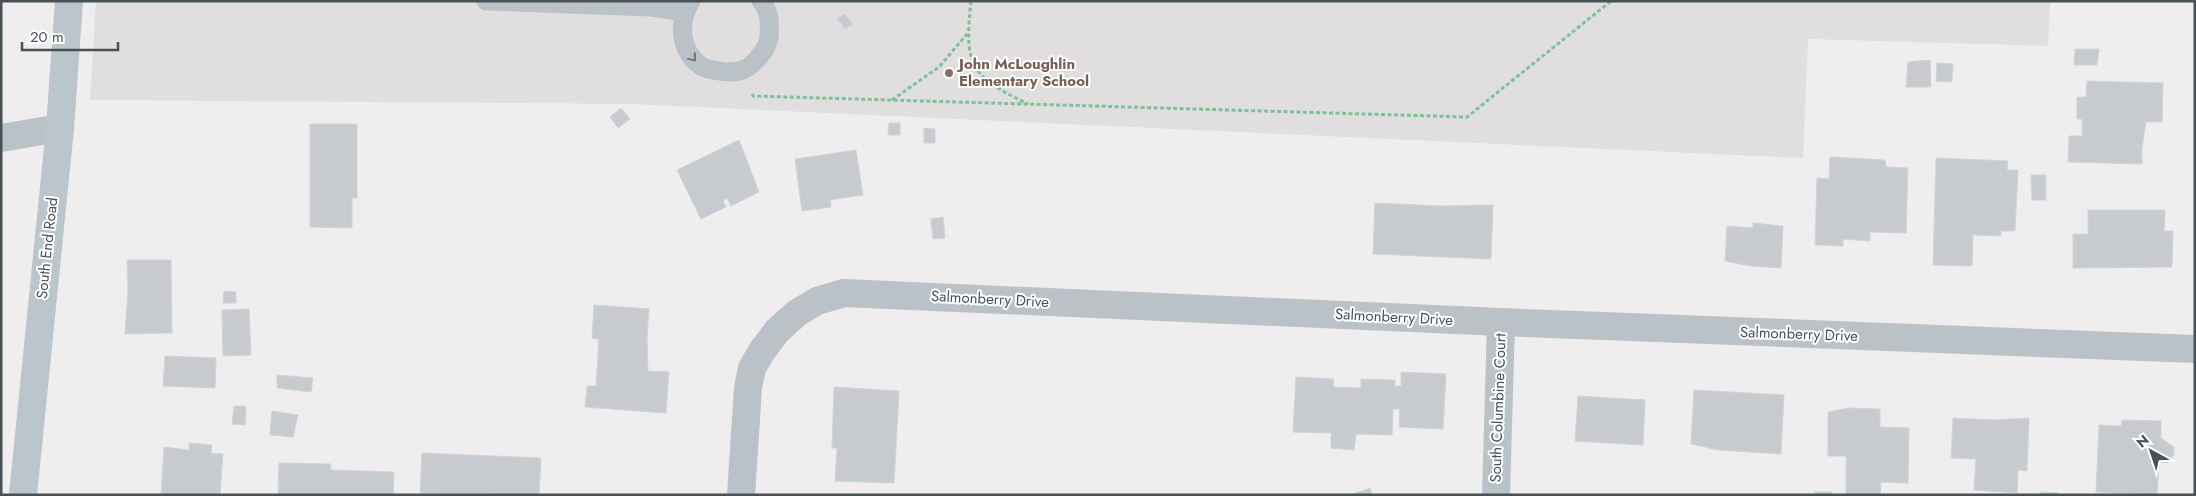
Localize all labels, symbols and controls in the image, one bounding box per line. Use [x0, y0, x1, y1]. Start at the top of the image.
scale bar [22, 20, 119, 52]
text: 20 m [30, 26, 64, 48]
one-way arrow [688, 52, 697, 61]
place label: John McLoughlin Elementary School [956, 53, 1089, 92]
marker: John McLoughlin Elementary School [943, 67, 955, 79]
street label: South End Road [31, 196, 63, 300]
street label: Salmonberry Drive [930, 285, 1050, 313]
street label: Salmonberry Drive [1334, 303, 1454, 331]
street label: Salmonberry Drive [1740, 321, 1859, 347]
street label: South Columbine Court [1484, 333, 1512, 483]
north arrow [2126, 426, 2176, 476]
text: N [2132, 430, 2153, 452]

